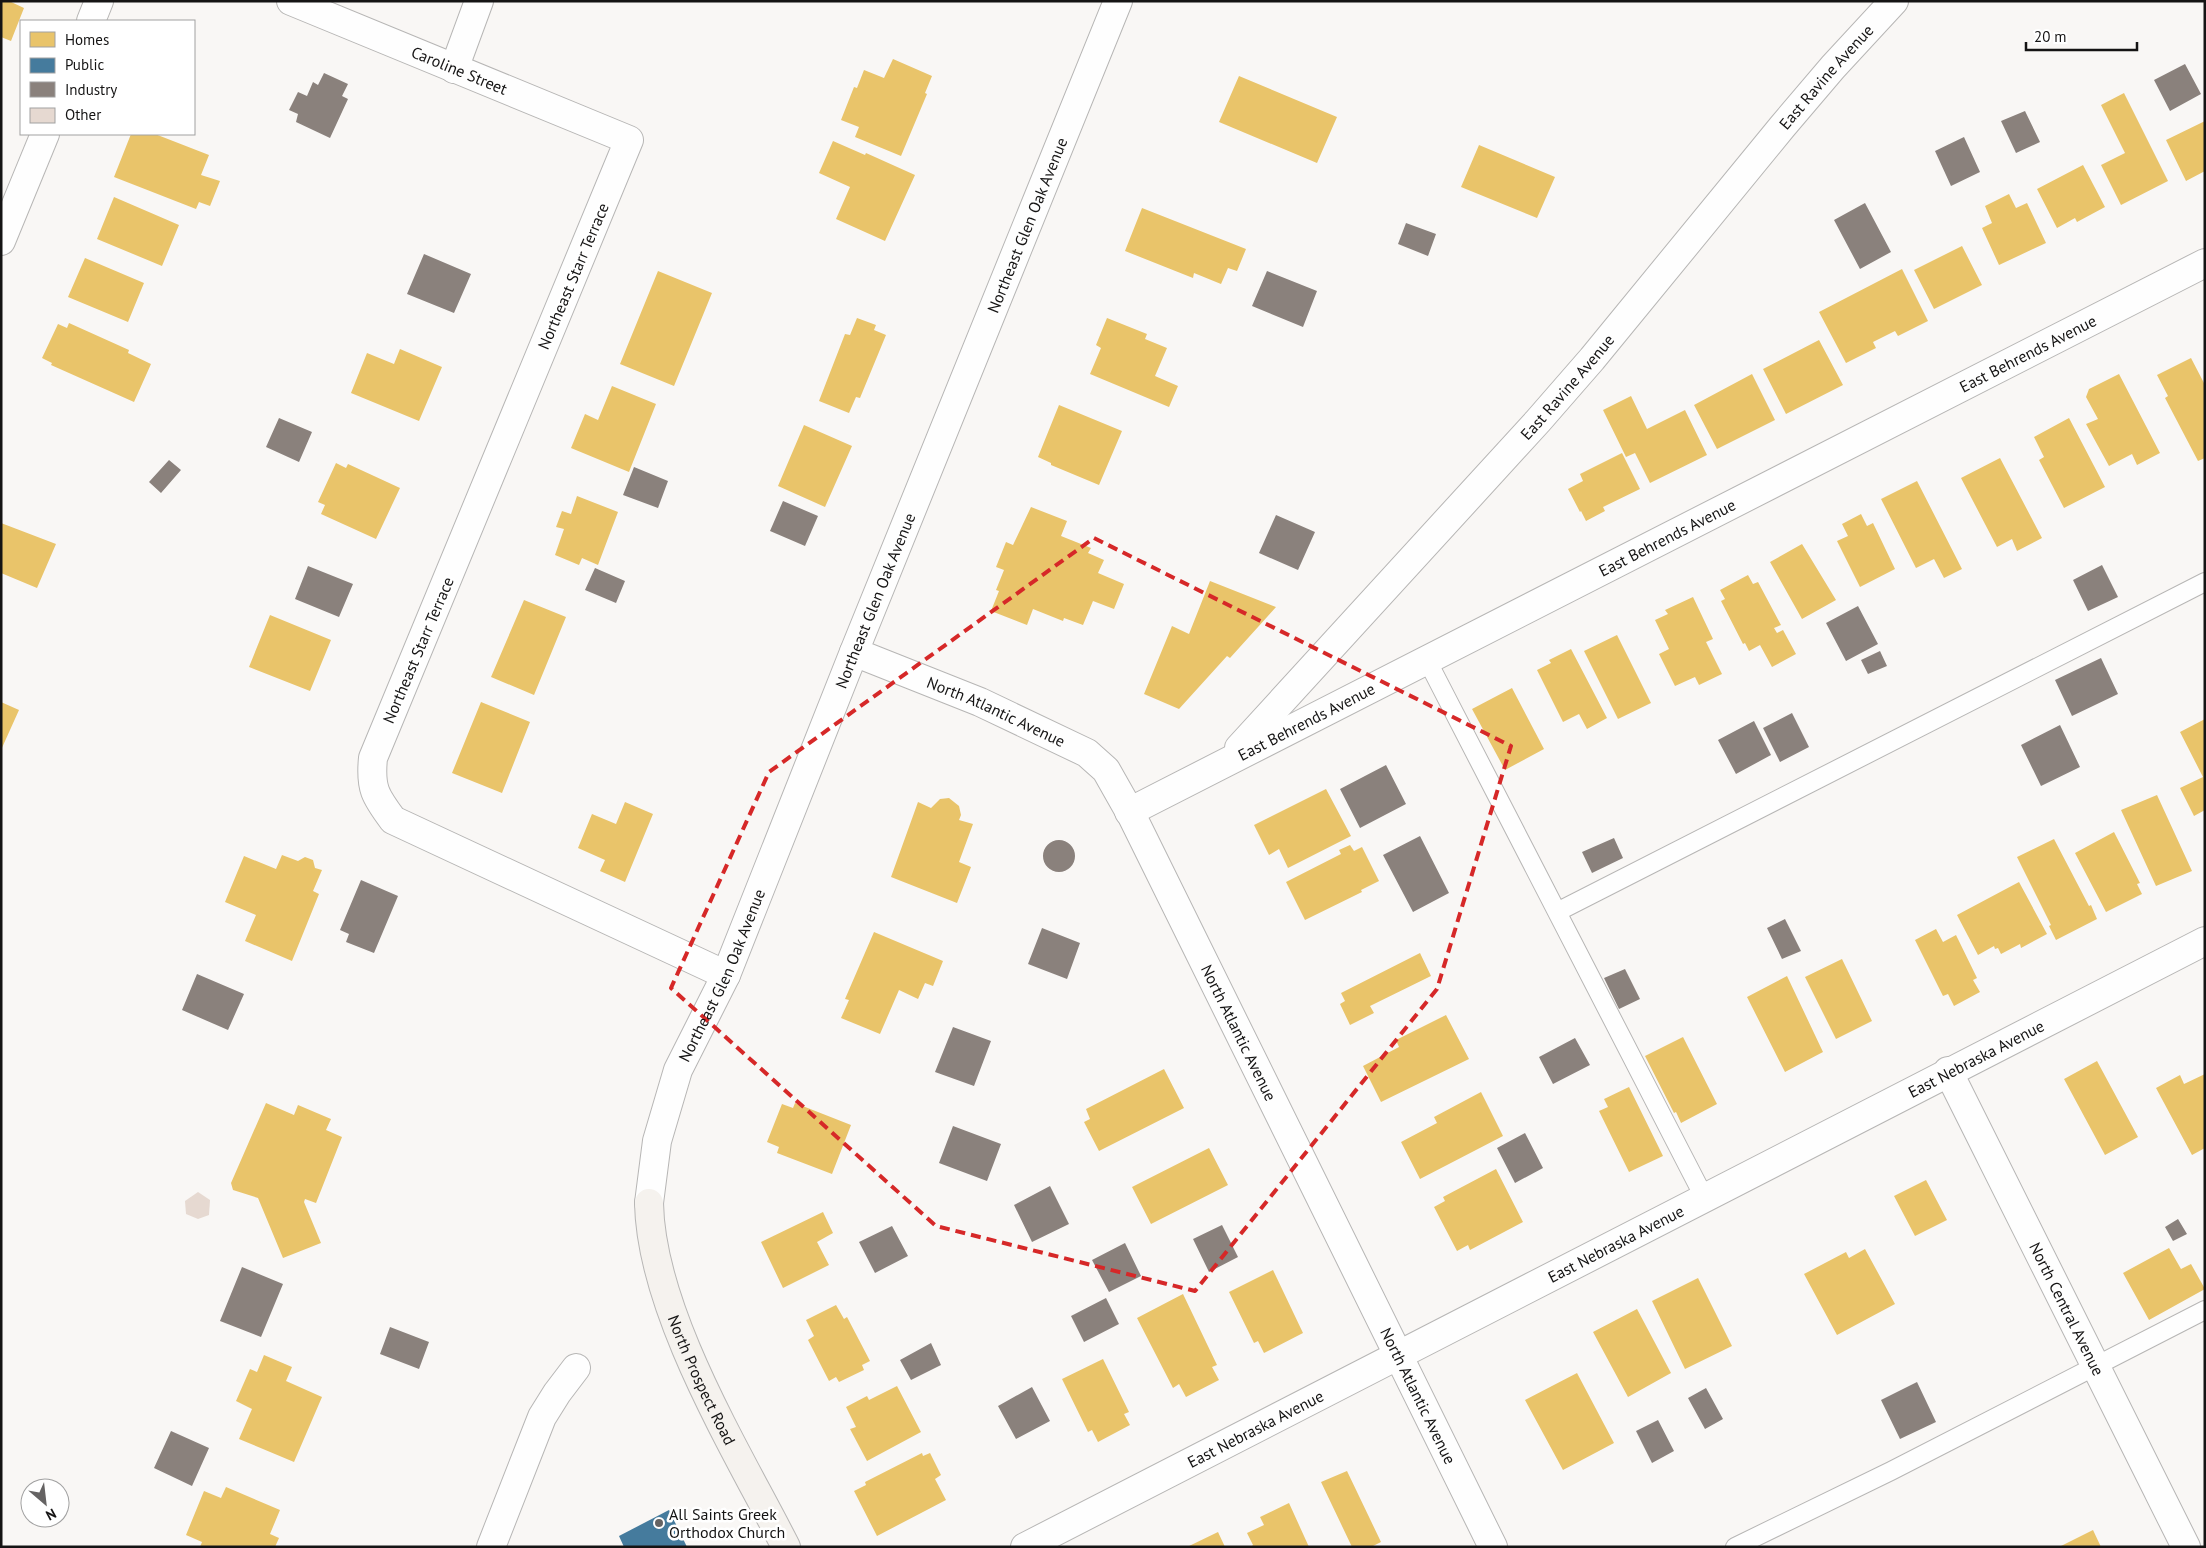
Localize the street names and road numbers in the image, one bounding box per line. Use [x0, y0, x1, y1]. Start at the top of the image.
street label: East Ravine Avenue [1775, 20, 1877, 133]
street label: Caroline Street [408, 42, 511, 99]
street label: Northeast Glen Oak Avenue [983, 135, 1072, 316]
street label: Northeast Starr Terrace [533, 200, 613, 352]
street label: East Behrends Avenue [1956, 310, 2099, 397]
street label: East Ravine Avenue [1516, 330, 1618, 444]
street label: East Behrends Avenue [1595, 494, 1739, 581]
street label: Northeast Glen Oak Avenue [831, 510, 919, 691]
street label: Northeast Starr Terrace [378, 574, 458, 726]
street label: North Atlantic Avenue [924, 672, 1068, 751]
street label: East Behrends Avenue [1235, 678, 1378, 765]
street label: Northeast Glen Oak Avenue [674, 886, 769, 1065]
street label: North Atlantic Avenue [1197, 961, 1281, 1104]
street label: East Nebraska Avenue [1905, 1015, 2047, 1102]
street label: East Nebraska Avenue [1544, 1200, 1687, 1287]
street label: North Central Avenue [2025, 1239, 2109, 1379]
street label: North Prospect Road [664, 1312, 740, 1448]
street label: North Atlantic Avenue [1376, 1324, 1460, 1467]
street label: East Nebraska Avenue [1184, 1385, 1327, 1472]

